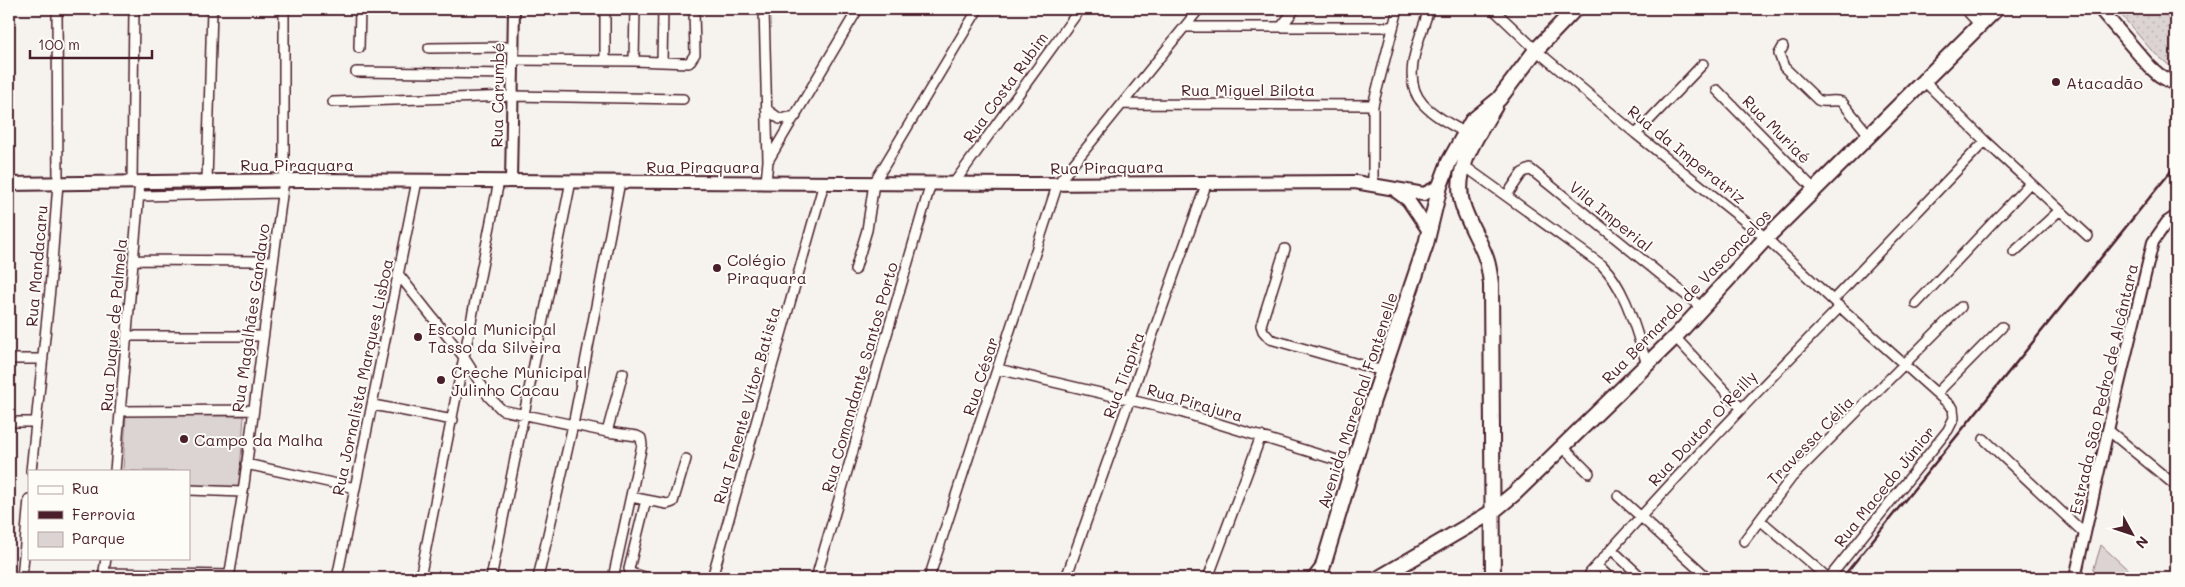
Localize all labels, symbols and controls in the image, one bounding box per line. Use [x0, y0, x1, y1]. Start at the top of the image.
scale bar [30, 28, 152, 60]
street label: Rua Costa Rubim [958, 28, 1052, 146]
text: 100 m [38, 34, 80, 54]
street label: Rua Carumbé [486, 42, 508, 148]
place label: Atacadão [2066, 72, 2143, 93]
marker: Atacadão [2050, 76, 2062, 88]
street label: Rua Miguel Bilota [1181, 79, 1315, 100]
street label: Rua Muriaé [1738, 90, 1816, 168]
street label: Rua da Imperatriz [1624, 100, 1750, 208]
street label: Rua Piraquara [240, 154, 354, 175]
street label: Rua Piraquara [646, 156, 760, 177]
street label: Rua Piraquara [1050, 156, 1164, 178]
street label: Vila Imperial [1565, 176, 1657, 256]
street label: Rua Mandacaru [20, 204, 52, 328]
street label: Rua Bernardo de Vasconcelos [1597, 204, 1775, 388]
street label: Rua Magalhães Gandavo [226, 222, 274, 414]
street label: Rua Duque de Palmela [95, 238, 131, 412]
place label: Colégio Piraquara [727, 249, 807, 288]
street label: Rua Jornalista Marques Lisboa [327, 257, 397, 497]
street label: Rua Comandante Santos Porto [816, 259, 902, 495]
marker: Colégio Piraquara [711, 262, 723, 274]
street label: Estrada São Pedro de Alcântara [2064, 262, 2142, 516]
street label: Avenida Marechal Fontenelle [1312, 289, 1402, 511]
street label: Rua Tenente Vítor Batista [708, 304, 784, 506]
place label: Escola Municipal Tasso da Silveira [428, 318, 561, 357]
street label: Rua Tiapira [1098, 329, 1148, 421]
marker: Escola Municipal Tasso da Silveira [412, 331, 424, 343]
street label: Rua César [957, 334, 1003, 418]
place label: Creche Municipal Julinho Cacau [451, 361, 587, 400]
street label: Rua Doutor O'Reilly [1643, 366, 1761, 490]
marker: Creche Municipal Julinho Cacau [435, 374, 447, 386]
street label: Rua Pirajura [1145, 378, 1245, 426]
street label: Travessa Célia [1762, 391, 1858, 489]
street label: Rua Macedo Júnior [1829, 421, 1939, 551]
place label: Campo da Malha [194, 429, 324, 450]
marker: Campo da Malha [178, 433, 190, 445]
legend [28, 470, 190, 560]
text: Rua [72, 478, 99, 498]
text: Ferrovia [72, 504, 136, 524]
north arrow [2108, 510, 2158, 560]
text: Parque [72, 528, 125, 548]
text: N [2132, 532, 2153, 553]

